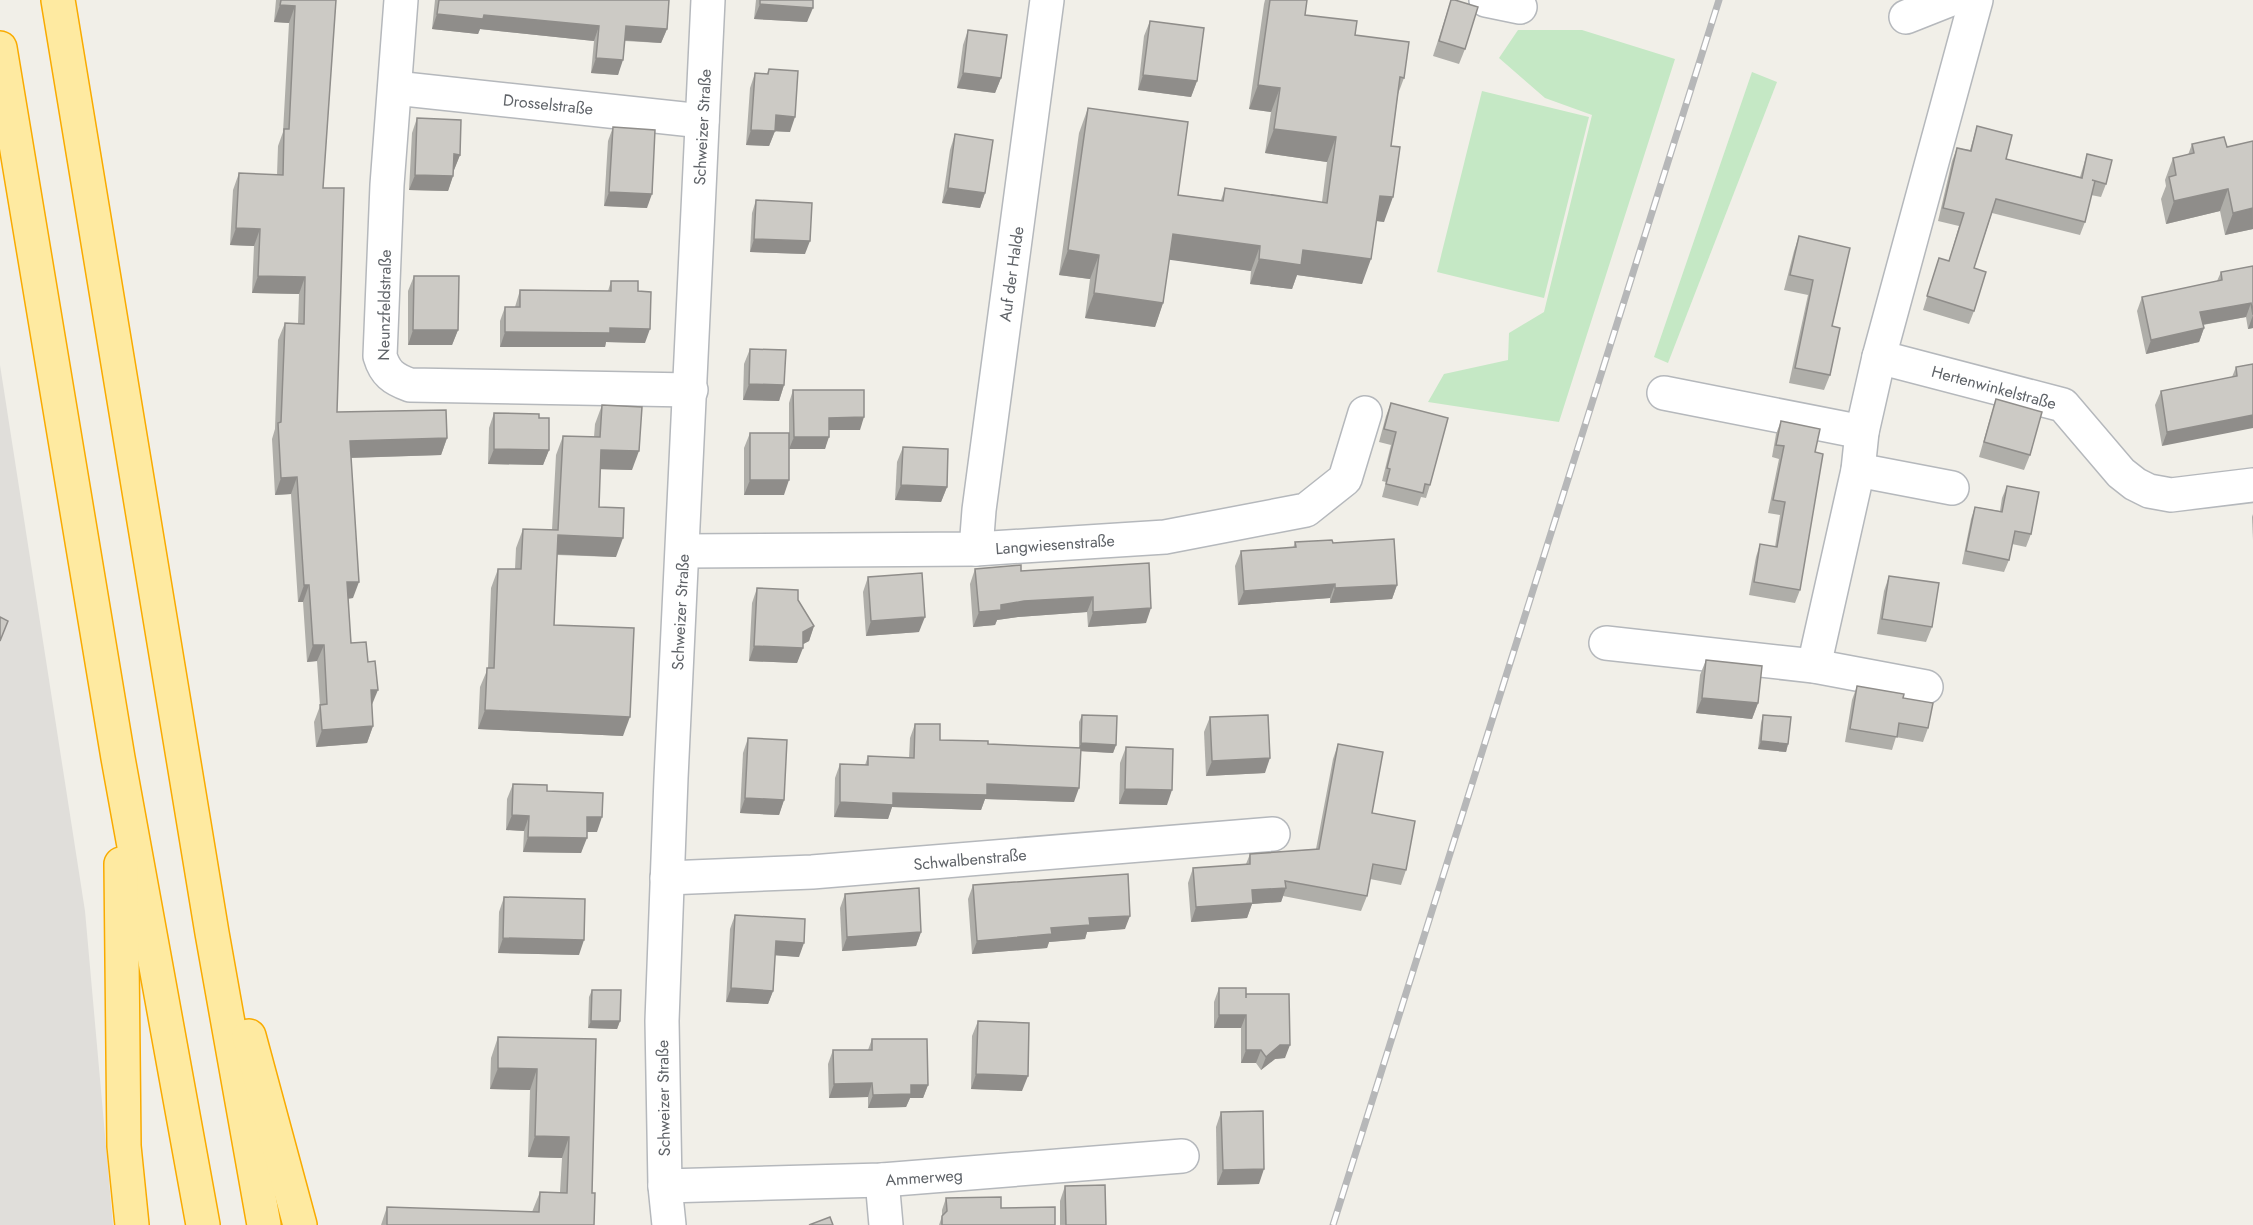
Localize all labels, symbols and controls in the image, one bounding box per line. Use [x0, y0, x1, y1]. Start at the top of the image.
street label: Schweizer Straße [688, 68, 717, 186]
street label: Drosselstraße [502, 88, 594, 121]
street label: Auf der Halde [993, 225, 1030, 323]
street label: Neunzfeldstraße [372, 249, 397, 361]
street label: Hertenwinkelstraße [1929, 360, 2059, 415]
street label: Langwiesenstraße [995, 529, 1115, 560]
street label: Schweizer Straße [666, 553, 695, 671]
street label: Schwalbenstraße [912, 843, 1028, 876]
street label: Schweizer Straße [651, 1040, 676, 1156]
street label: Ammerweg [884, 1163, 964, 1192]

